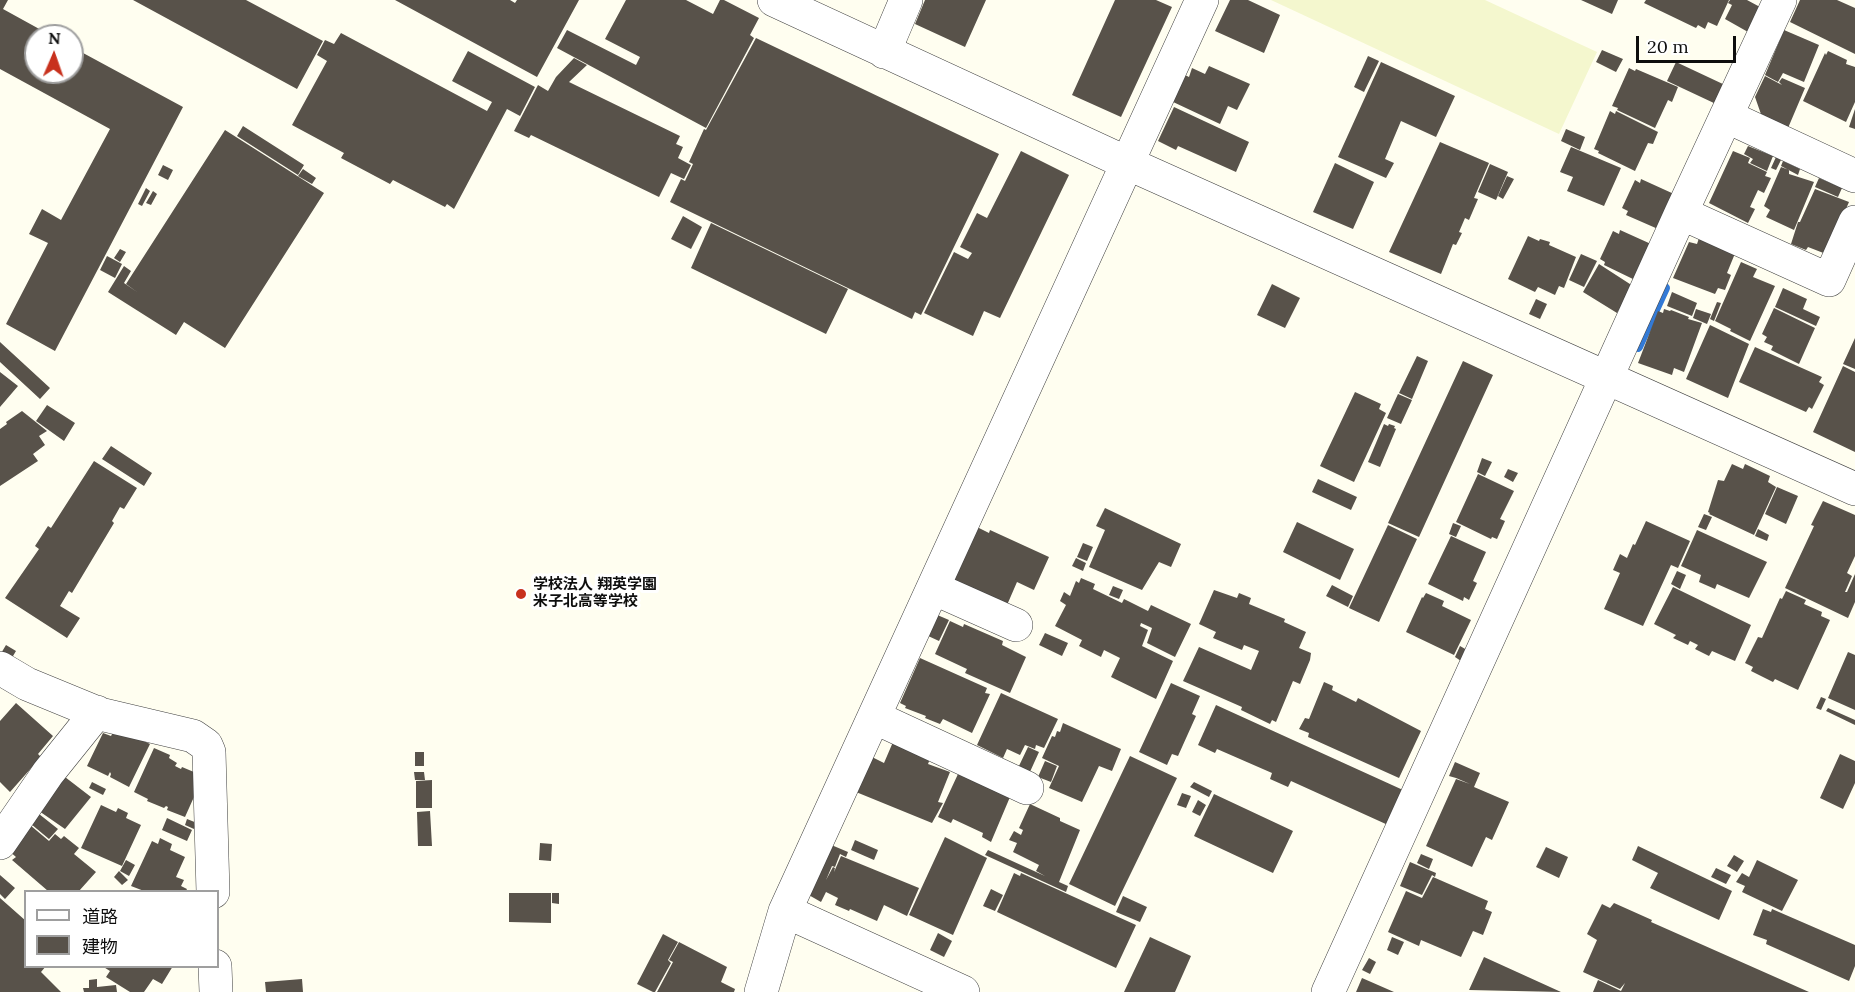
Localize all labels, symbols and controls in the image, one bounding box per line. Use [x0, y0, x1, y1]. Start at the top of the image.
north arrow [24, 24, 84, 84]
scale bar [1639, 24, 1740, 62]
text: N [48, 28, 61, 48]
text: 20 m [1647, 35, 1689, 58]
place label: 学校法人 翔英学園 米子北高等学校 [533, 576, 657, 611]
marker: 学校法人 翔英学園 米子北高等学校 [514, 587, 528, 601]
legend [24, 890, 219, 968]
text: 道路 [82, 905, 118, 928]
text: 建物 [82, 935, 118, 958]

